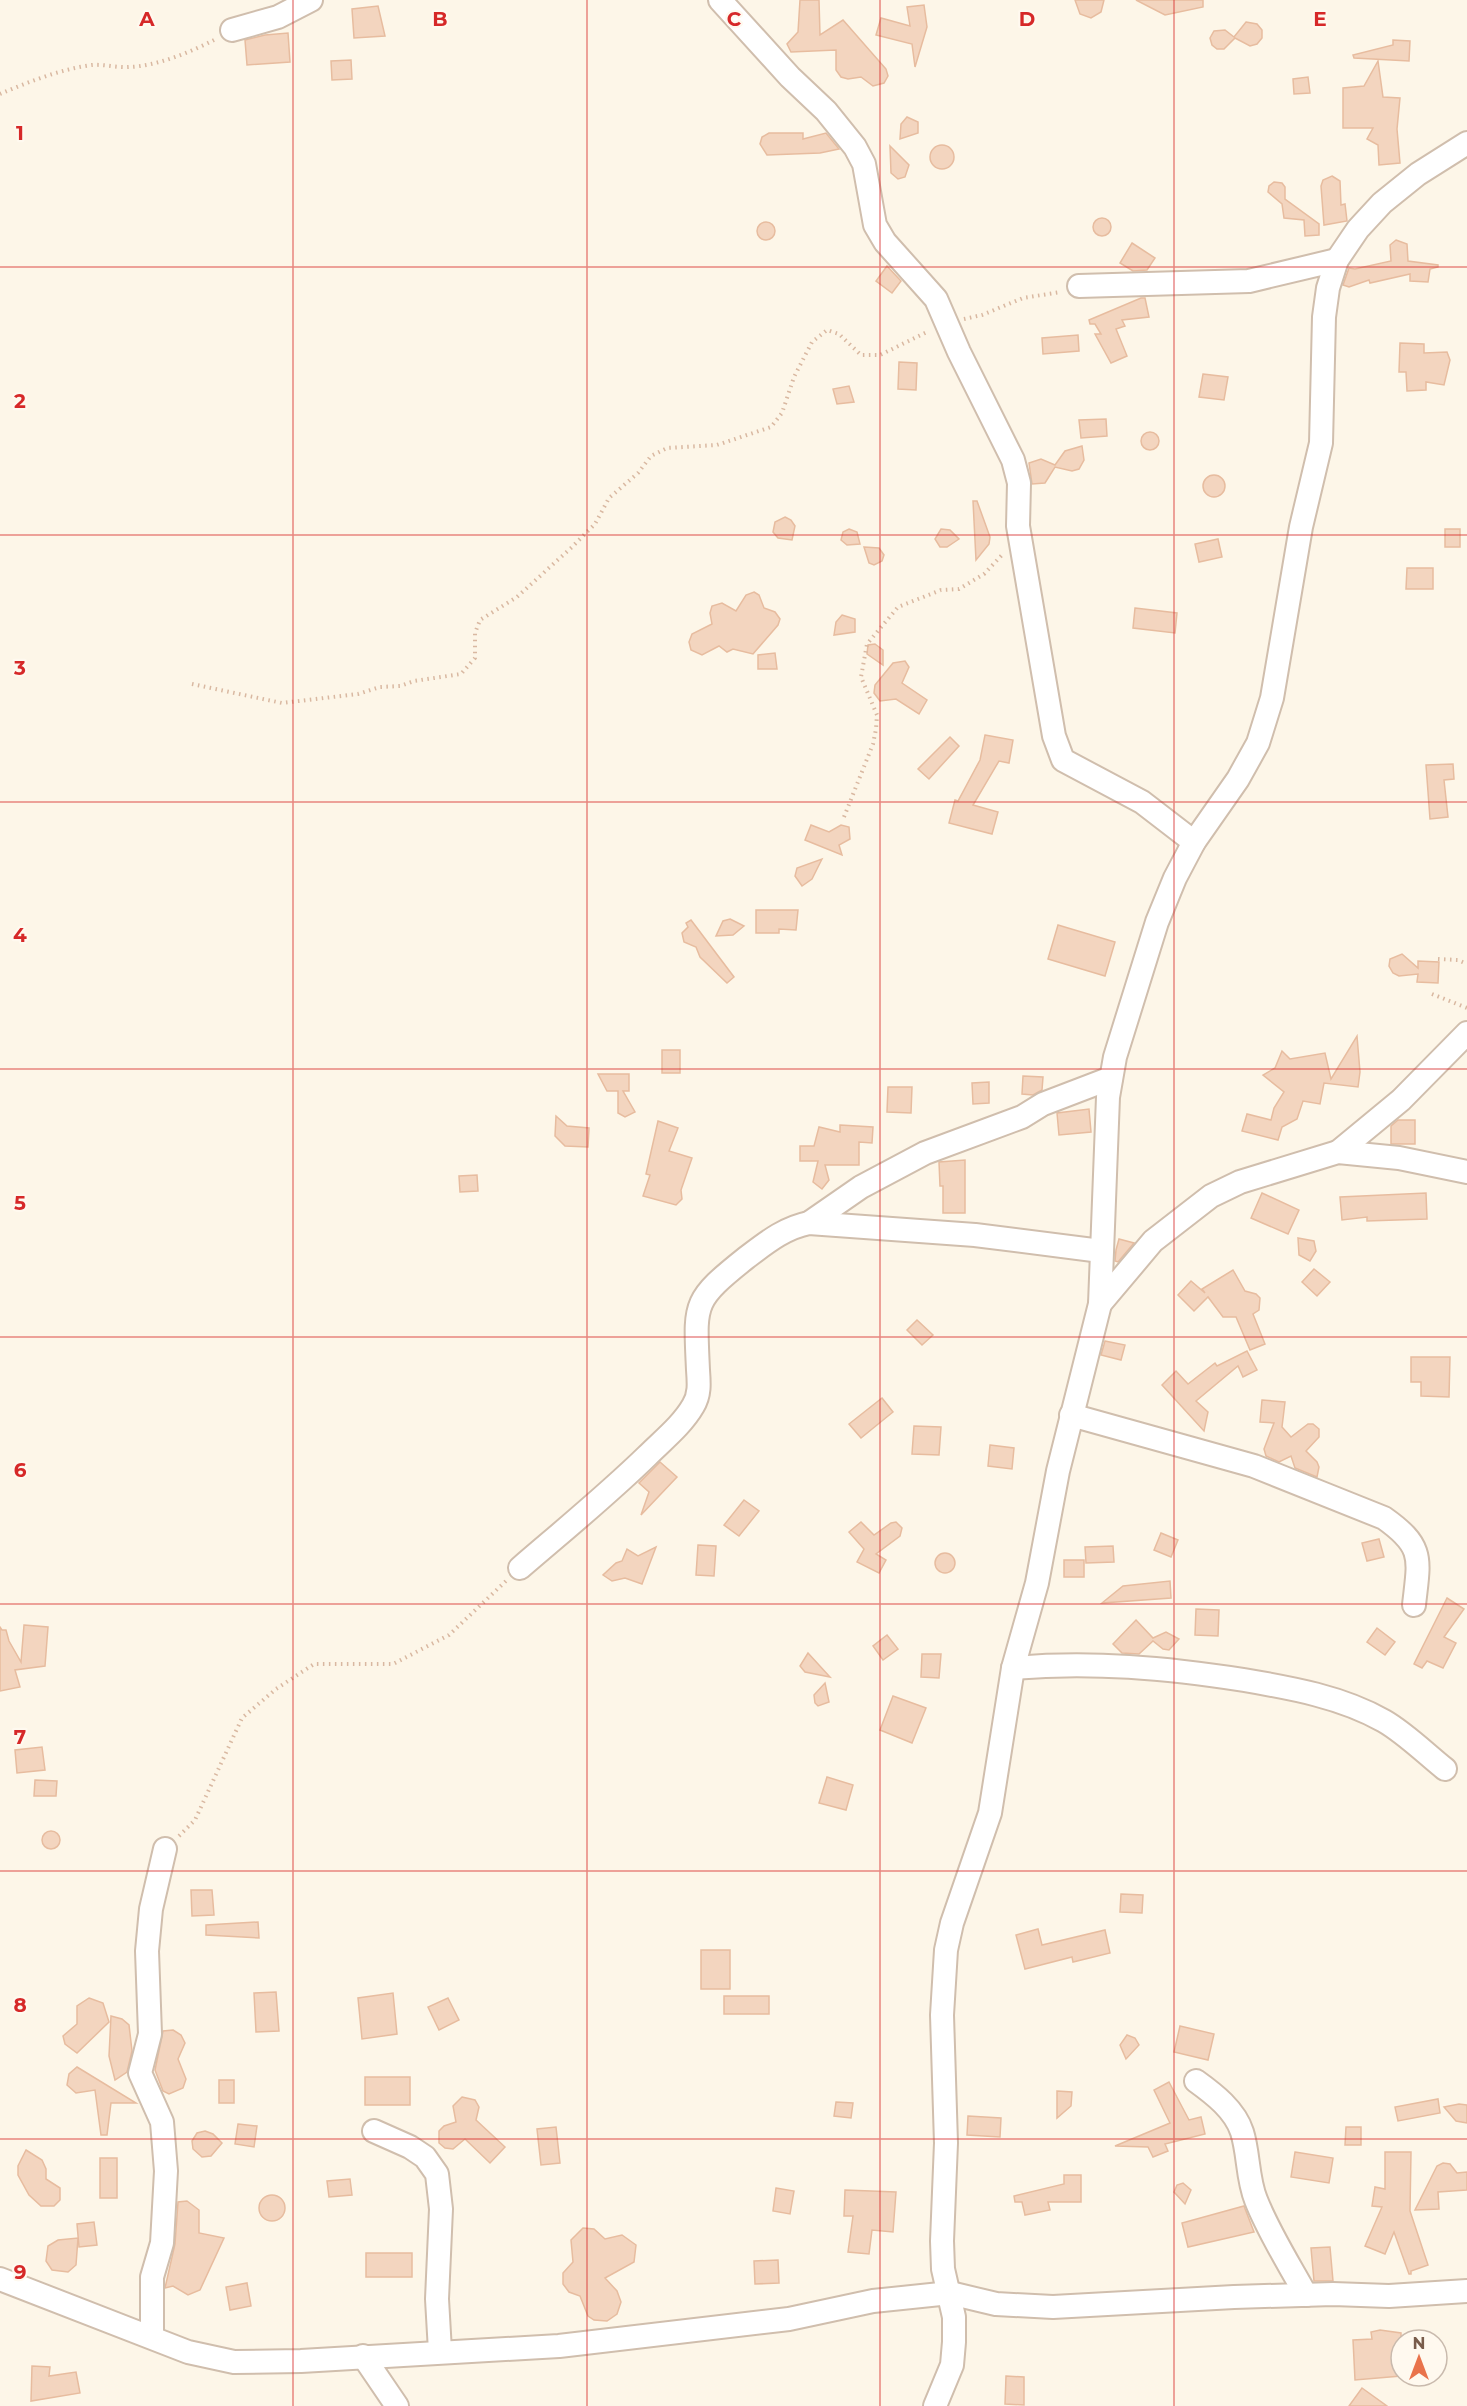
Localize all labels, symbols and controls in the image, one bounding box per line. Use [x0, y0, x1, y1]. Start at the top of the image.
text: A [138, 7, 155, 31]
text: B [432, 7, 448, 31]
text: C [727, 7, 742, 31]
text: D [1019, 7, 1035, 31]
text: E [1313, 7, 1327, 31]
text: 1 [16, 121, 24, 145]
text: 2 [14, 389, 26, 413]
text: 3 [13, 656, 26, 680]
text: 4 [13, 923, 27, 947]
text: 5 [14, 1191, 26, 1215]
text: 6 [14, 1458, 27, 1482]
text: 7 [14, 1725, 26, 1749]
text: 8 [13, 1993, 27, 2017]
text: 9 [14, 2260, 26, 2284]
north arrow [1389, 2328, 1449, 2388]
text: N [1413, 2334, 1425, 2353]

